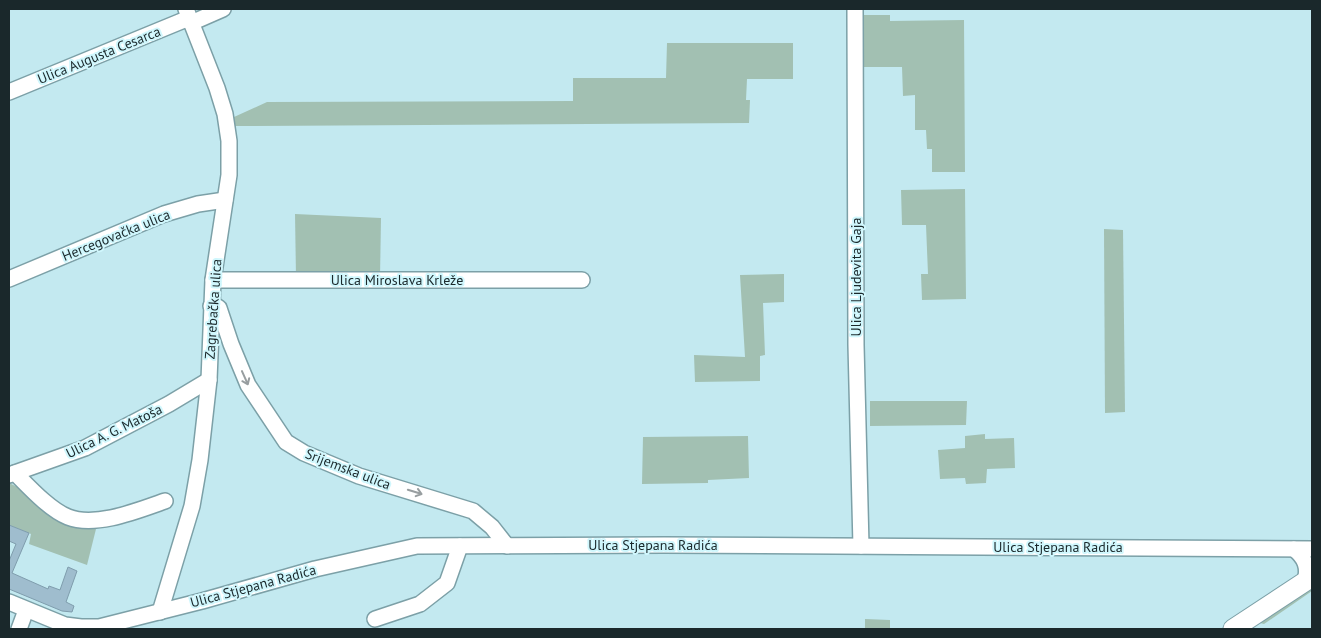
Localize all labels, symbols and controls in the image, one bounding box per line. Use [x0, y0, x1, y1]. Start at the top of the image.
street label: Ulica Augusta Cesarca [35, 22, 163, 88]
street label: Hercegovačka ulica [59, 205, 173, 265]
street label: Ulica Ljudevita Gaja [847, 217, 865, 336]
street label: Zagrebačka ulica [201, 258, 225, 360]
street label: Ulica Miroslava Krleže [331, 271, 463, 289]
one-way arrow [241, 370, 251, 385]
street label: Ulica A. G. Matoša [63, 400, 165, 462]
street label: Srijemska ulica [303, 444, 393, 494]
one-way arrow [407, 488, 423, 498]
street label: Ulica Stjepana Radića [588, 536, 718, 554]
street label: Ulica Stjepana Radića [993, 538, 1123, 556]
street label: Ulica Stjepana Radića [188, 561, 318, 611]

